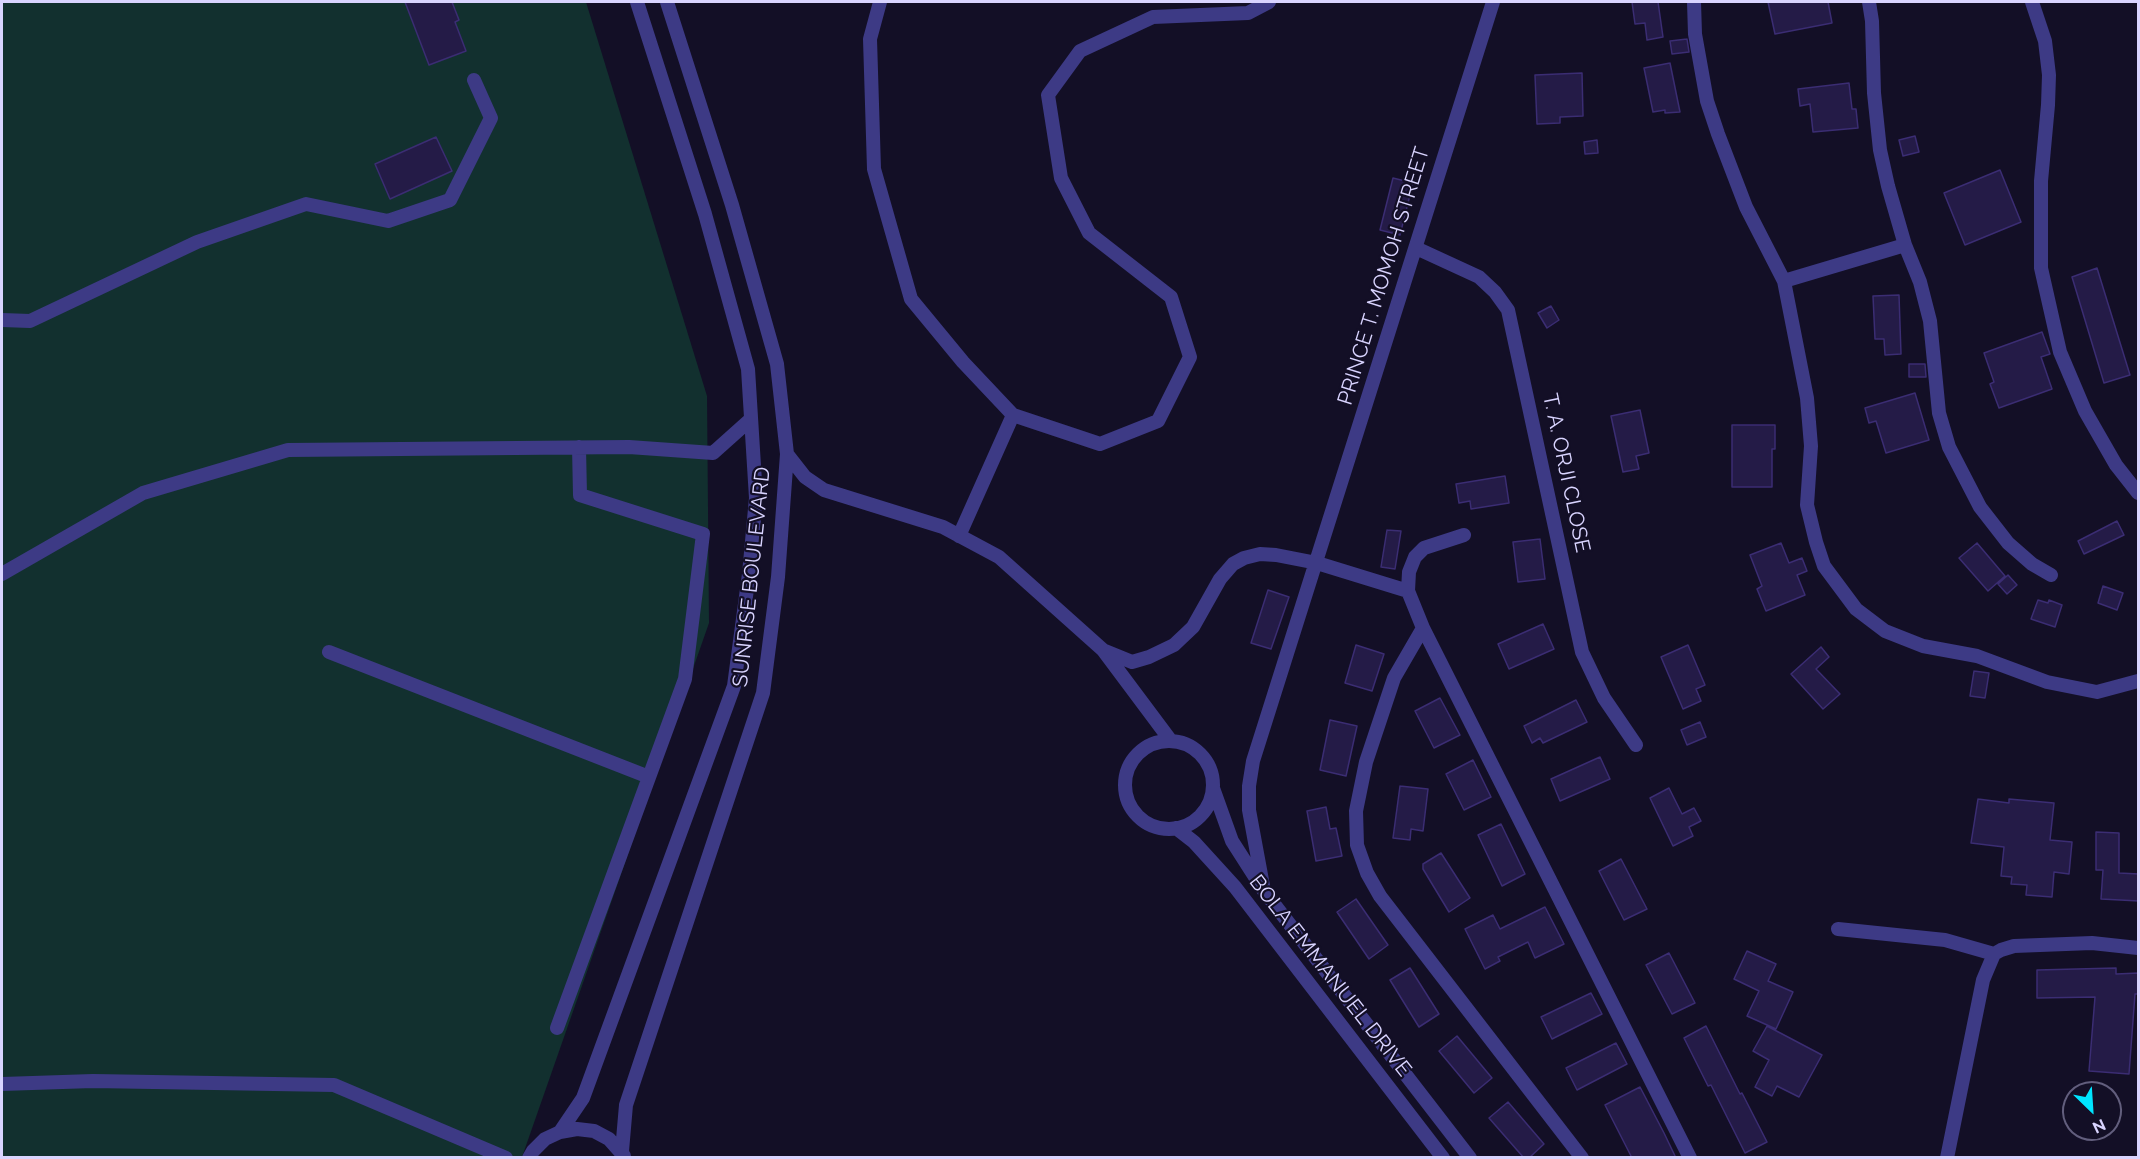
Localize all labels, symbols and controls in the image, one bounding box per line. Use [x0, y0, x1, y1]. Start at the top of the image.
street label: PRINCE T. MOMOH STREET [1333, 144, 1435, 408]
street label: T. A. ORJI CLOSE [1537, 391, 1595, 555]
street label: SUNRISE BOULEVARD [728, 466, 776, 688]
street label: BOLA EMMANUEL DRIVE [1243, 870, 1417, 1082]
north arrow [2062, 1081, 2122, 1141]
text: N [2089, 1115, 2109, 1137]

